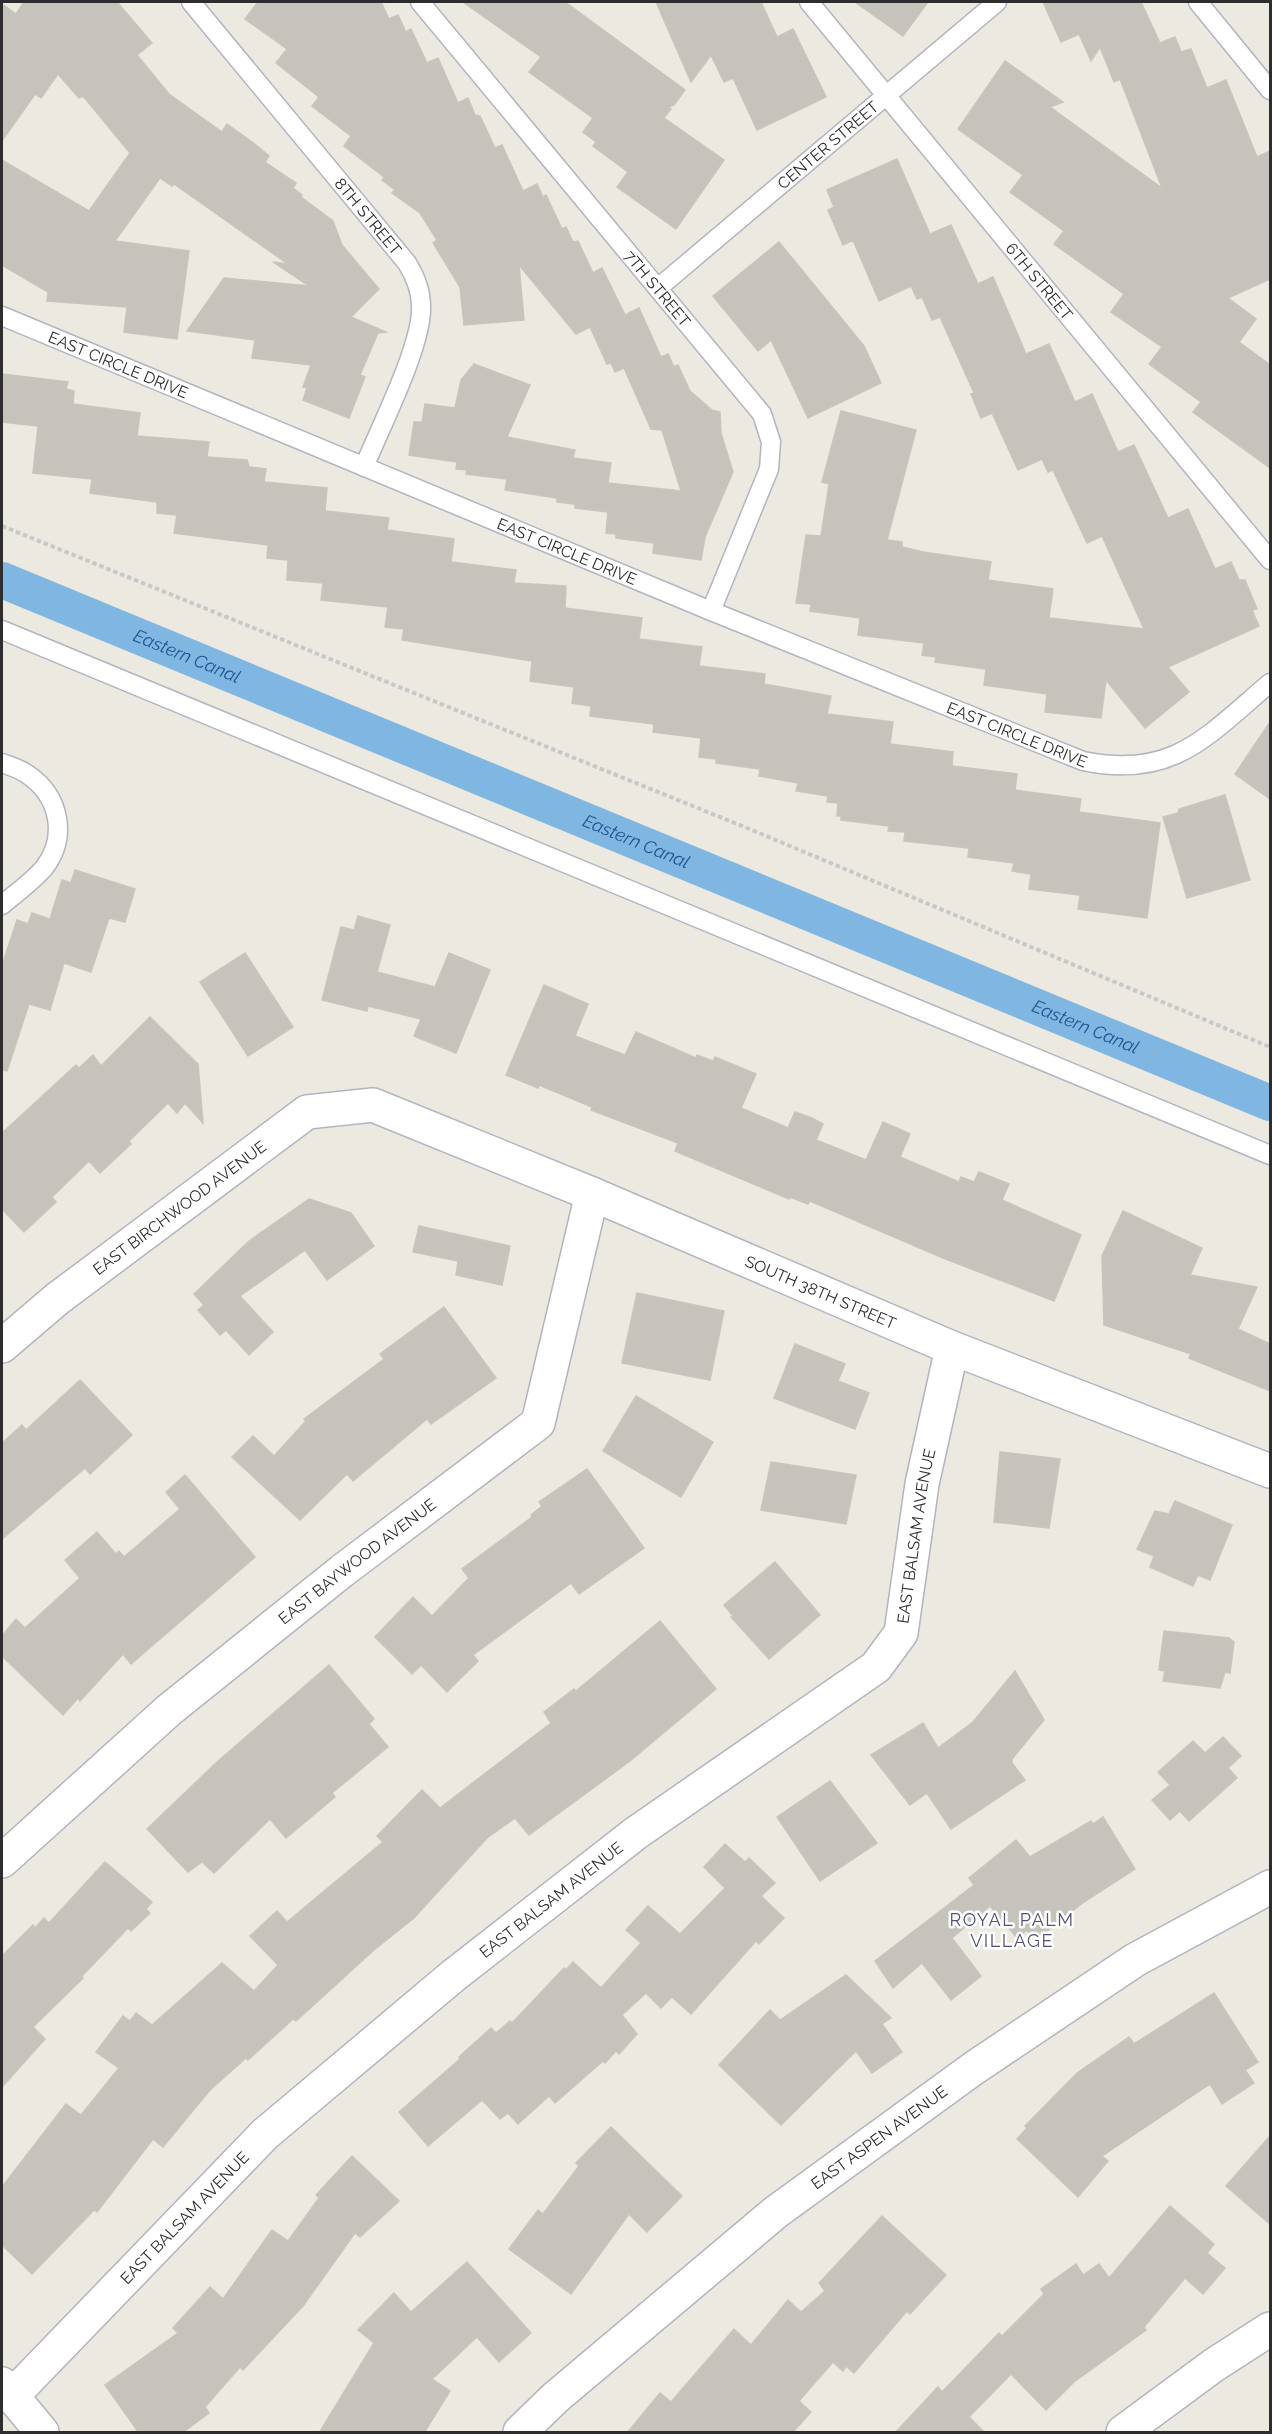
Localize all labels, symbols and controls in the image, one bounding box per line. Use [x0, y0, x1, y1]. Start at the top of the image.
street label: CENTER STREET [774, 97, 883, 193]
street label: 8TH STREET [330, 174, 405, 259]
street label: 6TH STREET [1002, 239, 1077, 324]
street label: 7TH STREET [620, 247, 694, 331]
street label: EAST CIRCLE DRIVE [45, 327, 191, 402]
street label: EAST CIRCLE DRIVE [494, 514, 640, 589]
water label: Eastern Canal [131, 624, 244, 687]
street label: EAST CIRCLE DRIVE [944, 698, 1090, 772]
water label: Eastern Canal [580, 810, 693, 873]
water label: Eastern Canal [1029, 995, 1142, 1058]
street label: EAST BIRCHWOOD AVENUE [89, 1137, 270, 1279]
street label: SOUTH 38TH STREET [742, 1252, 899, 1333]
street label: EAST BALSAM AVENUE [893, 1447, 940, 1625]
street label: EAST BAYWOOD AVENUE [275, 1494, 440, 1628]
street label: EAST BALSAM AVENUE [476, 1838, 627, 1962]
district label: ROYAL PALM VILLAGE [949, 1909, 1075, 1951]
street label: EAST ASPEN AVENUE [807, 2082, 951, 2193]
street label: EAST BALSAM AVENUE [116, 2148, 253, 2288]

